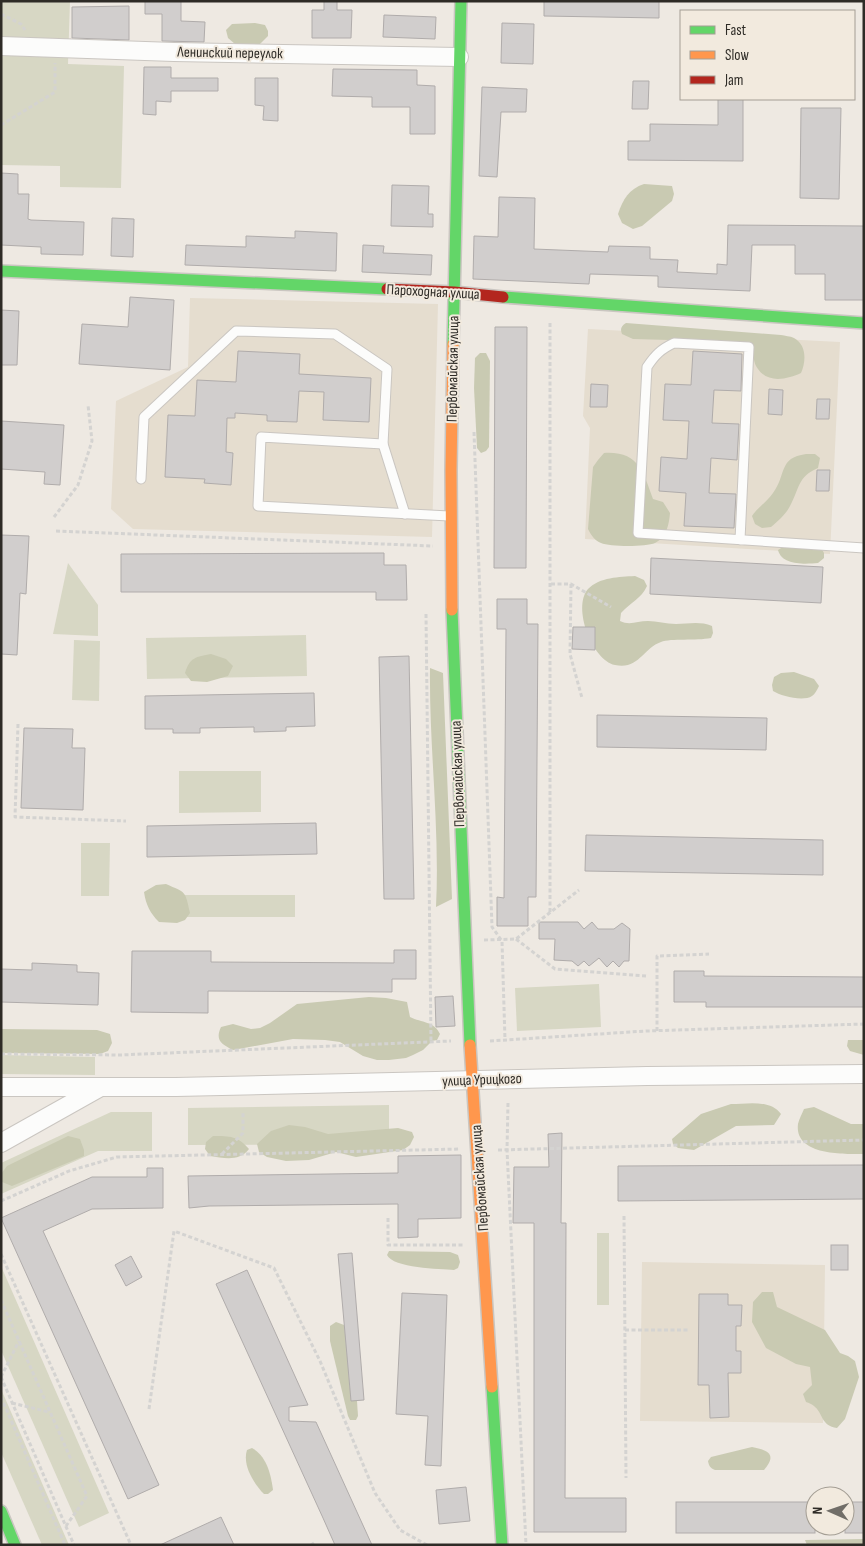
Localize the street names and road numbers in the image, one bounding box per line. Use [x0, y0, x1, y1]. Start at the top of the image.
street label: Ленинский переулок [176, 43, 283, 63]
street label: Пароходная улица [386, 280, 480, 304]
street label: Первомайская улица [443, 315, 463, 422]
street label: Первомайская улица [447, 720, 469, 828]
street label: улица Урицкого [442, 1069, 522, 1091]
street label: Первомайская улица [467, 1124, 493, 1232]

